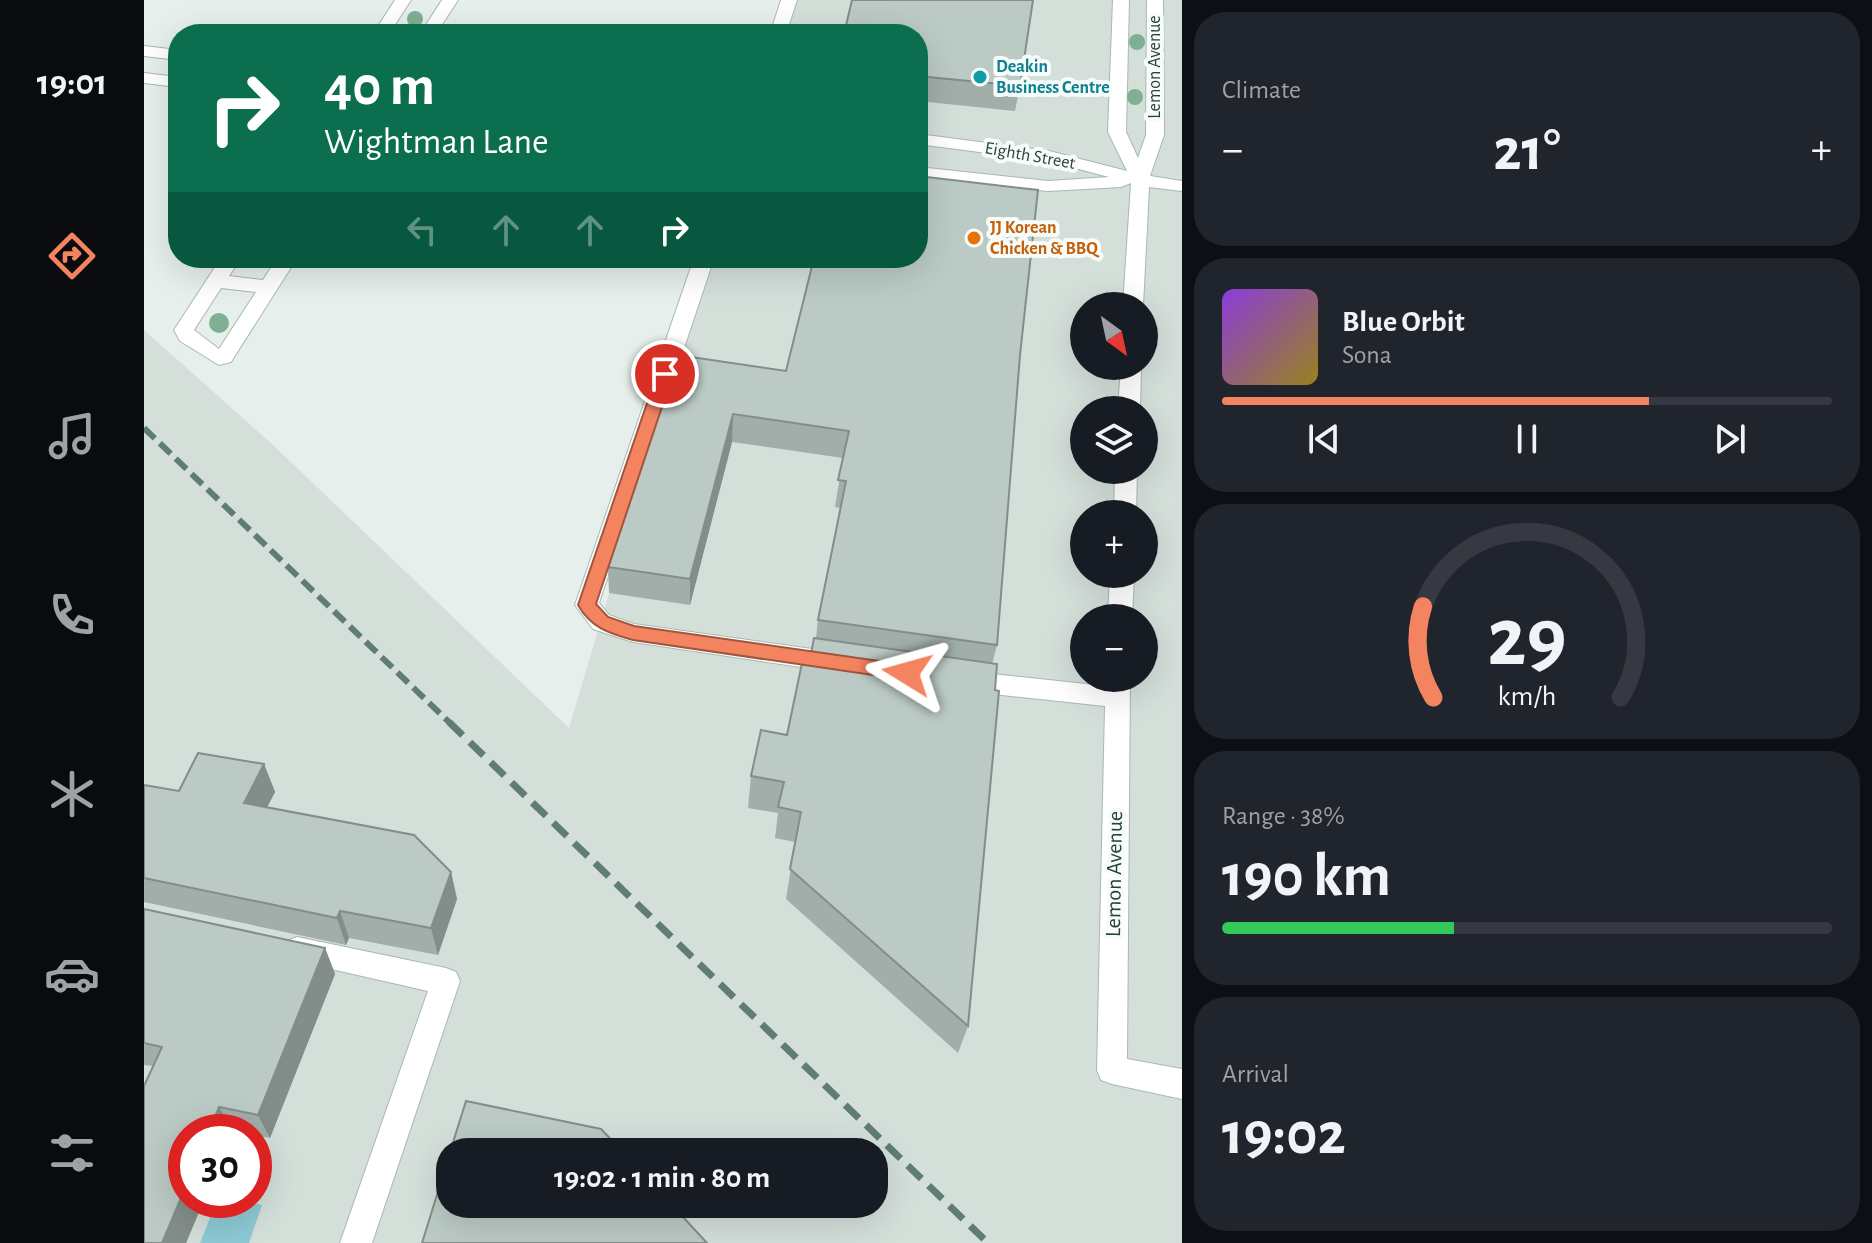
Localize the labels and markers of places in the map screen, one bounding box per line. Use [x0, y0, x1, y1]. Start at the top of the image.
place label: Deakin Business Centre [996, 58, 1110, 97]
marker: Deakin Business Centre [971, 68, 989, 86]
place label: JJ Korean Chicken & BBQ [990, 219, 1100, 258]
marker: JJ Korean Chicken & BBQ [965, 229, 983, 247]
pin [631, 340, 699, 408]

